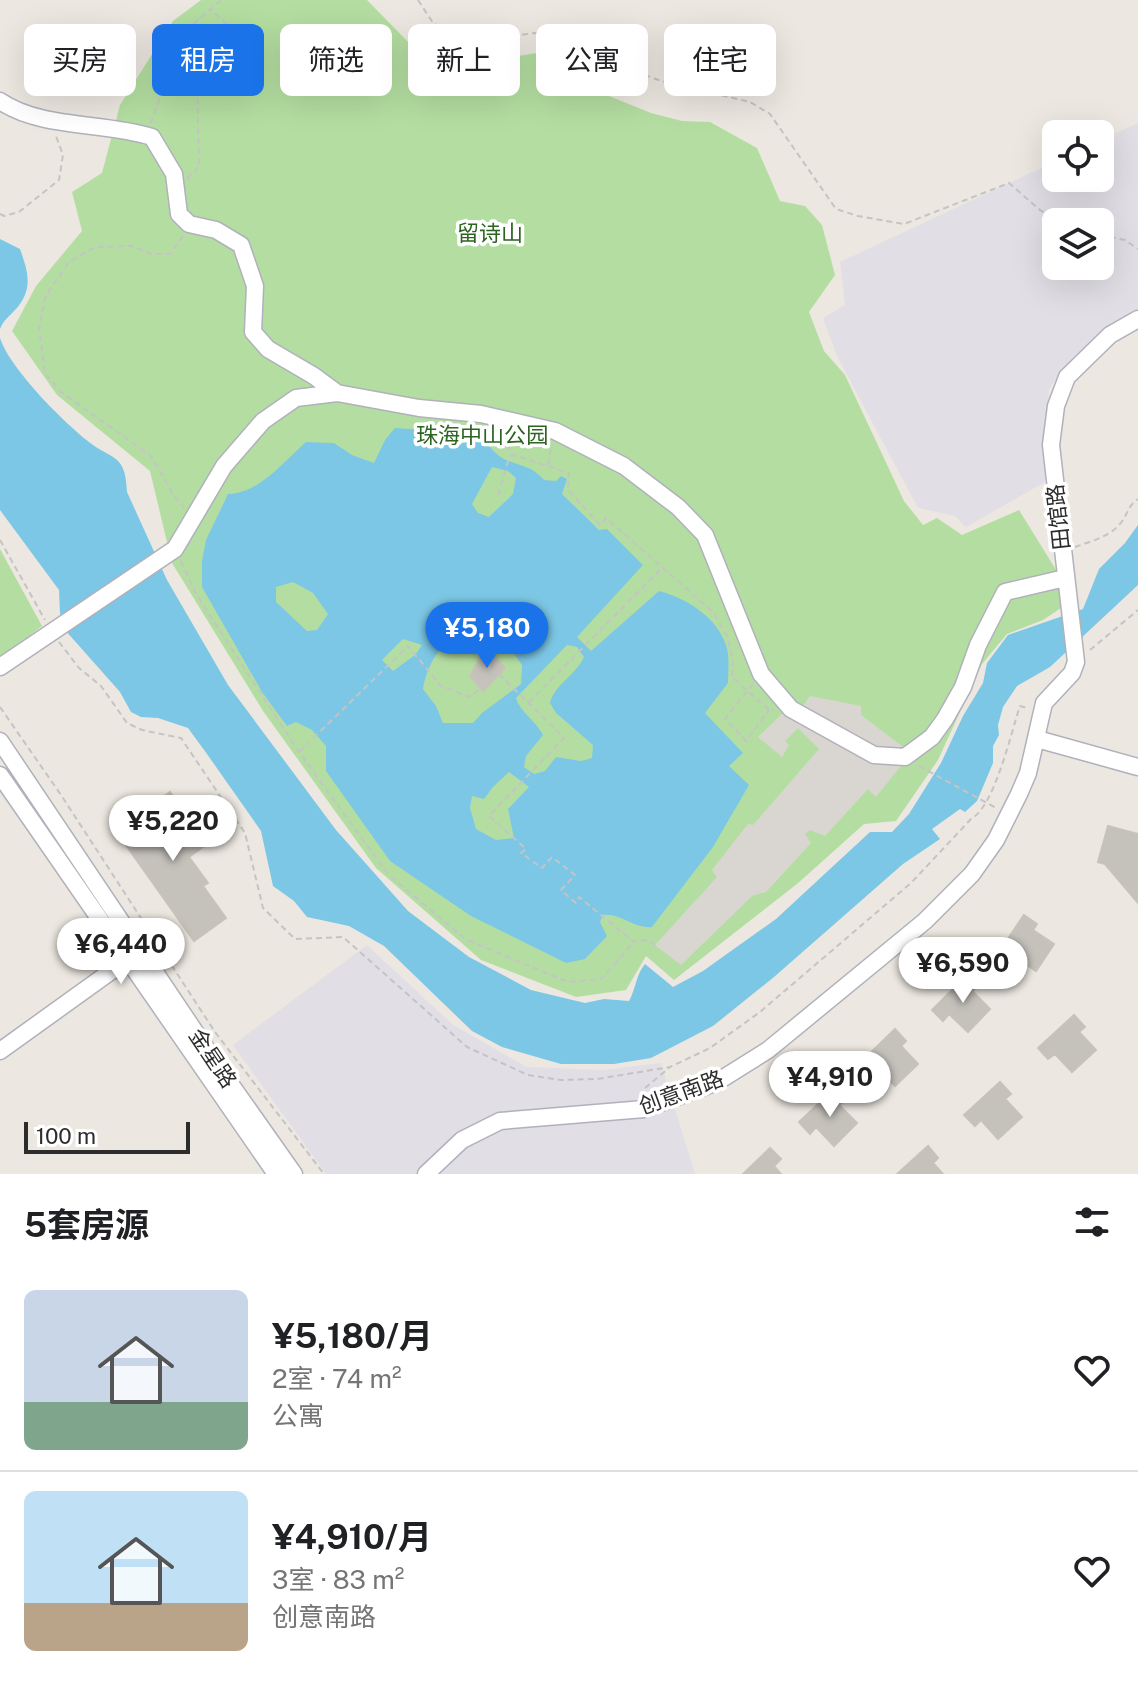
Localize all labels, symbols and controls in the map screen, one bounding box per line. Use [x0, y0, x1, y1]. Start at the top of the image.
chip: 买房 [24, 24, 136, 96]
chip: 租房 [152, 24, 264, 96]
chip: 筛选 [280, 24, 392, 96]
chip: 新上 [408, 24, 520, 96]
chip: 公寓 [536, 24, 648, 96]
chip: 住宅 [664, 24, 776, 96]
map controls [1042, 120, 1114, 280]
button: locate [1042, 120, 1114, 192]
button: layers [1042, 208, 1114, 280]
park label: 留诗山 [457, 220, 523, 246]
park label: 珠海中山公园 [416, 422, 548, 448]
street label: 田馆路 [1042, 483, 1074, 551]
pin: ¥5,180 [422, 602, 552, 670]
text: ¥5,180 [443, 612, 531, 643]
pin: ¥5,220 [108, 795, 238, 863]
text: ¥5,220 [127, 805, 219, 836]
pin: ¥6,440 [56, 918, 186, 986]
text: ¥6,440 [75, 928, 167, 959]
pin: ¥6,590 [898, 937, 1028, 1005]
text: ¥6,590 [917, 947, 1009, 978]
street label: 金星路 [184, 1023, 242, 1093]
pin: ¥4,910 [765, 1051, 895, 1119]
text: ¥4,910 [787, 1061, 873, 1092]
street label: 创意南路 [635, 1065, 727, 1119]
scale bar [24, 1118, 190, 1154]
text: 100 m [36, 1123, 96, 1149]
icon: filters [1070, 1200, 1114, 1244]
text: 5套房源 [24, 1205, 149, 1245]
text: ¥5,180/月 [272, 1316, 433, 1356]
icon: home [88, 1322, 184, 1418]
icon: heart [1070, 1348, 1114, 1392]
text: 2室 · 74 m² [272, 1363, 402, 1394]
text: 公寓 [272, 1400, 324, 1431]
text: ¥4,910/月 [272, 1517, 432, 1557]
icon: home [88, 1523, 184, 1619]
icon: heart [1070, 1549, 1114, 1593]
text: 3室 · 83 m² [272, 1564, 404, 1595]
text: 创意南路 [272, 1601, 376, 1632]

